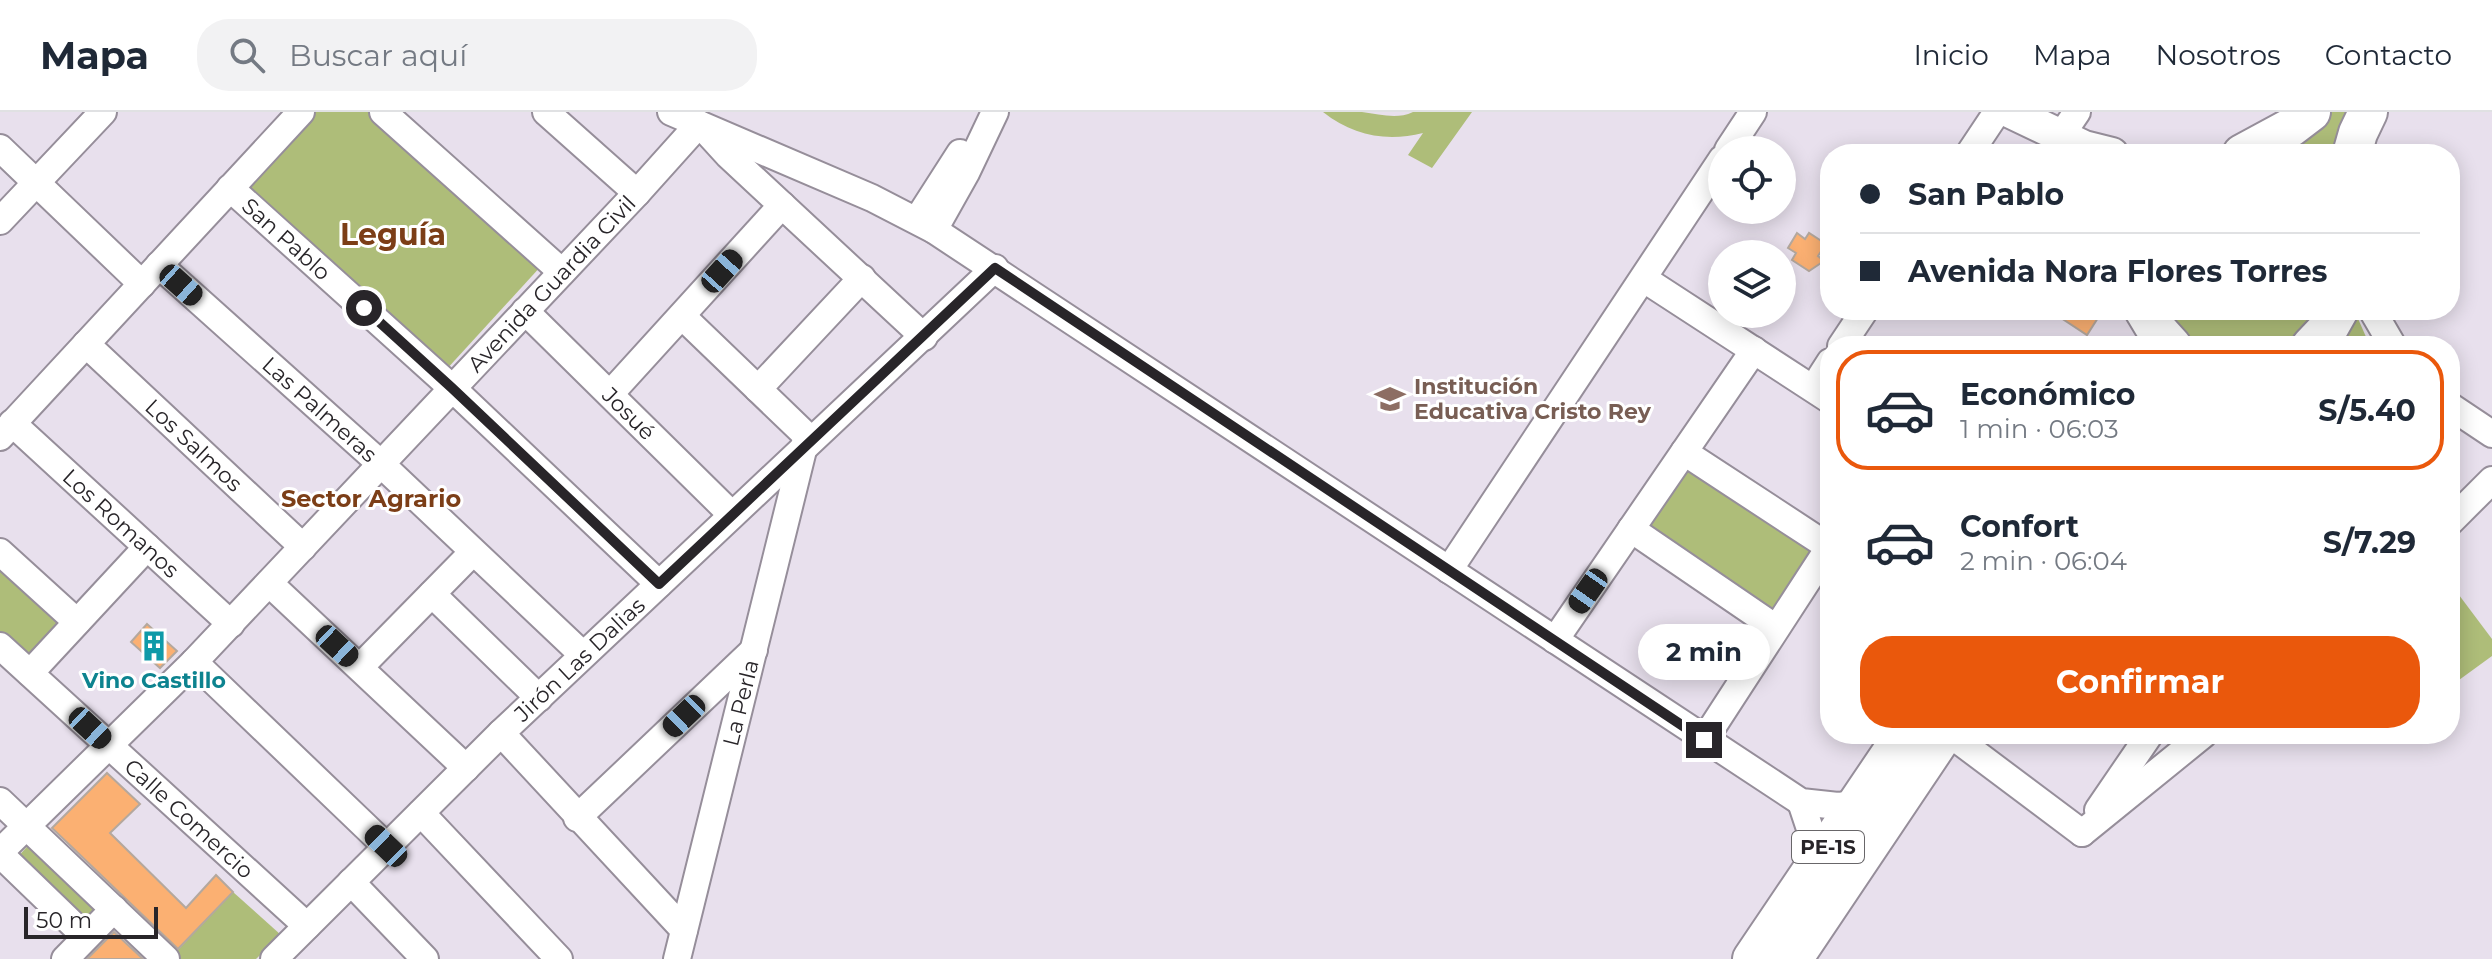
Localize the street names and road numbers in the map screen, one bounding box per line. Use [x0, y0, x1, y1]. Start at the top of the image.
street label: Avenida Guardia Civil [462, 190, 641, 378]
street label: San Pablo [236, 192, 336, 286]
street label: Las Palmeras [256, 351, 383, 468]
street label: Josué [596, 381, 661, 446]
street label: Los Salmos [139, 393, 248, 498]
street label: Los Romanos [57, 463, 185, 584]
street label: Jirón Las Dalias [508, 592, 651, 728]
street label: La Perla [717, 657, 765, 749]
street label: Calle Comercio [119, 753, 259, 885]
road number: PE-1S [1792, 831, 1864, 863]

